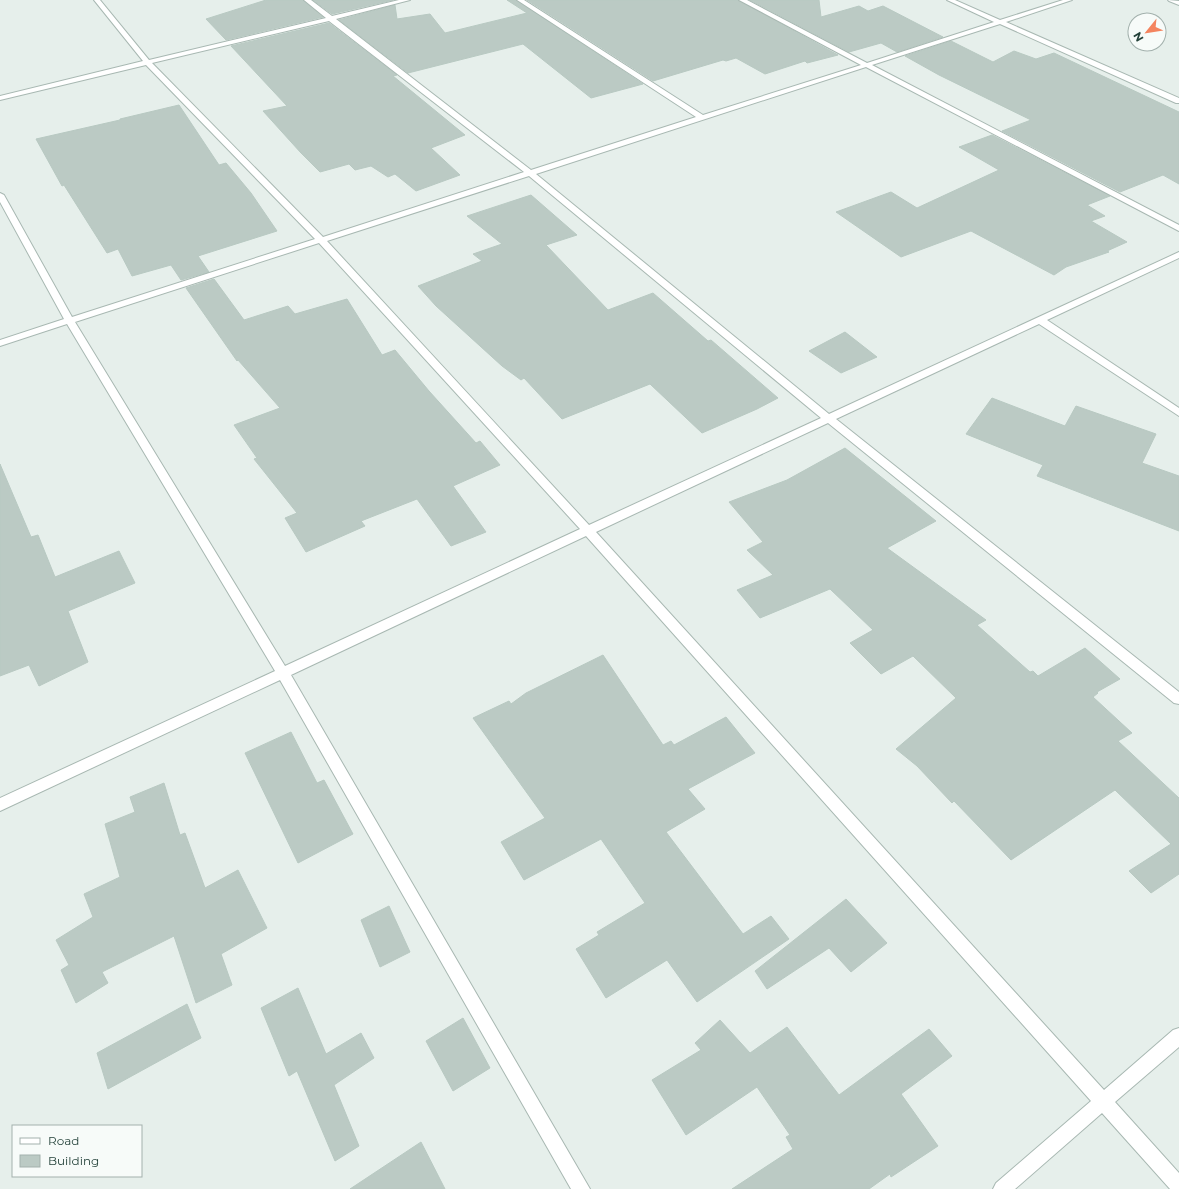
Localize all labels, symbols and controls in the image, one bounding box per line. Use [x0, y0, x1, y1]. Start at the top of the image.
north arrow [1127, 12, 1167, 52]
text: N [1130, 30, 1147, 44]
legend [12, 1125, 142, 1177]
text: Road [48, 1133, 79, 1148]
text: Building [48, 1153, 99, 1168]

